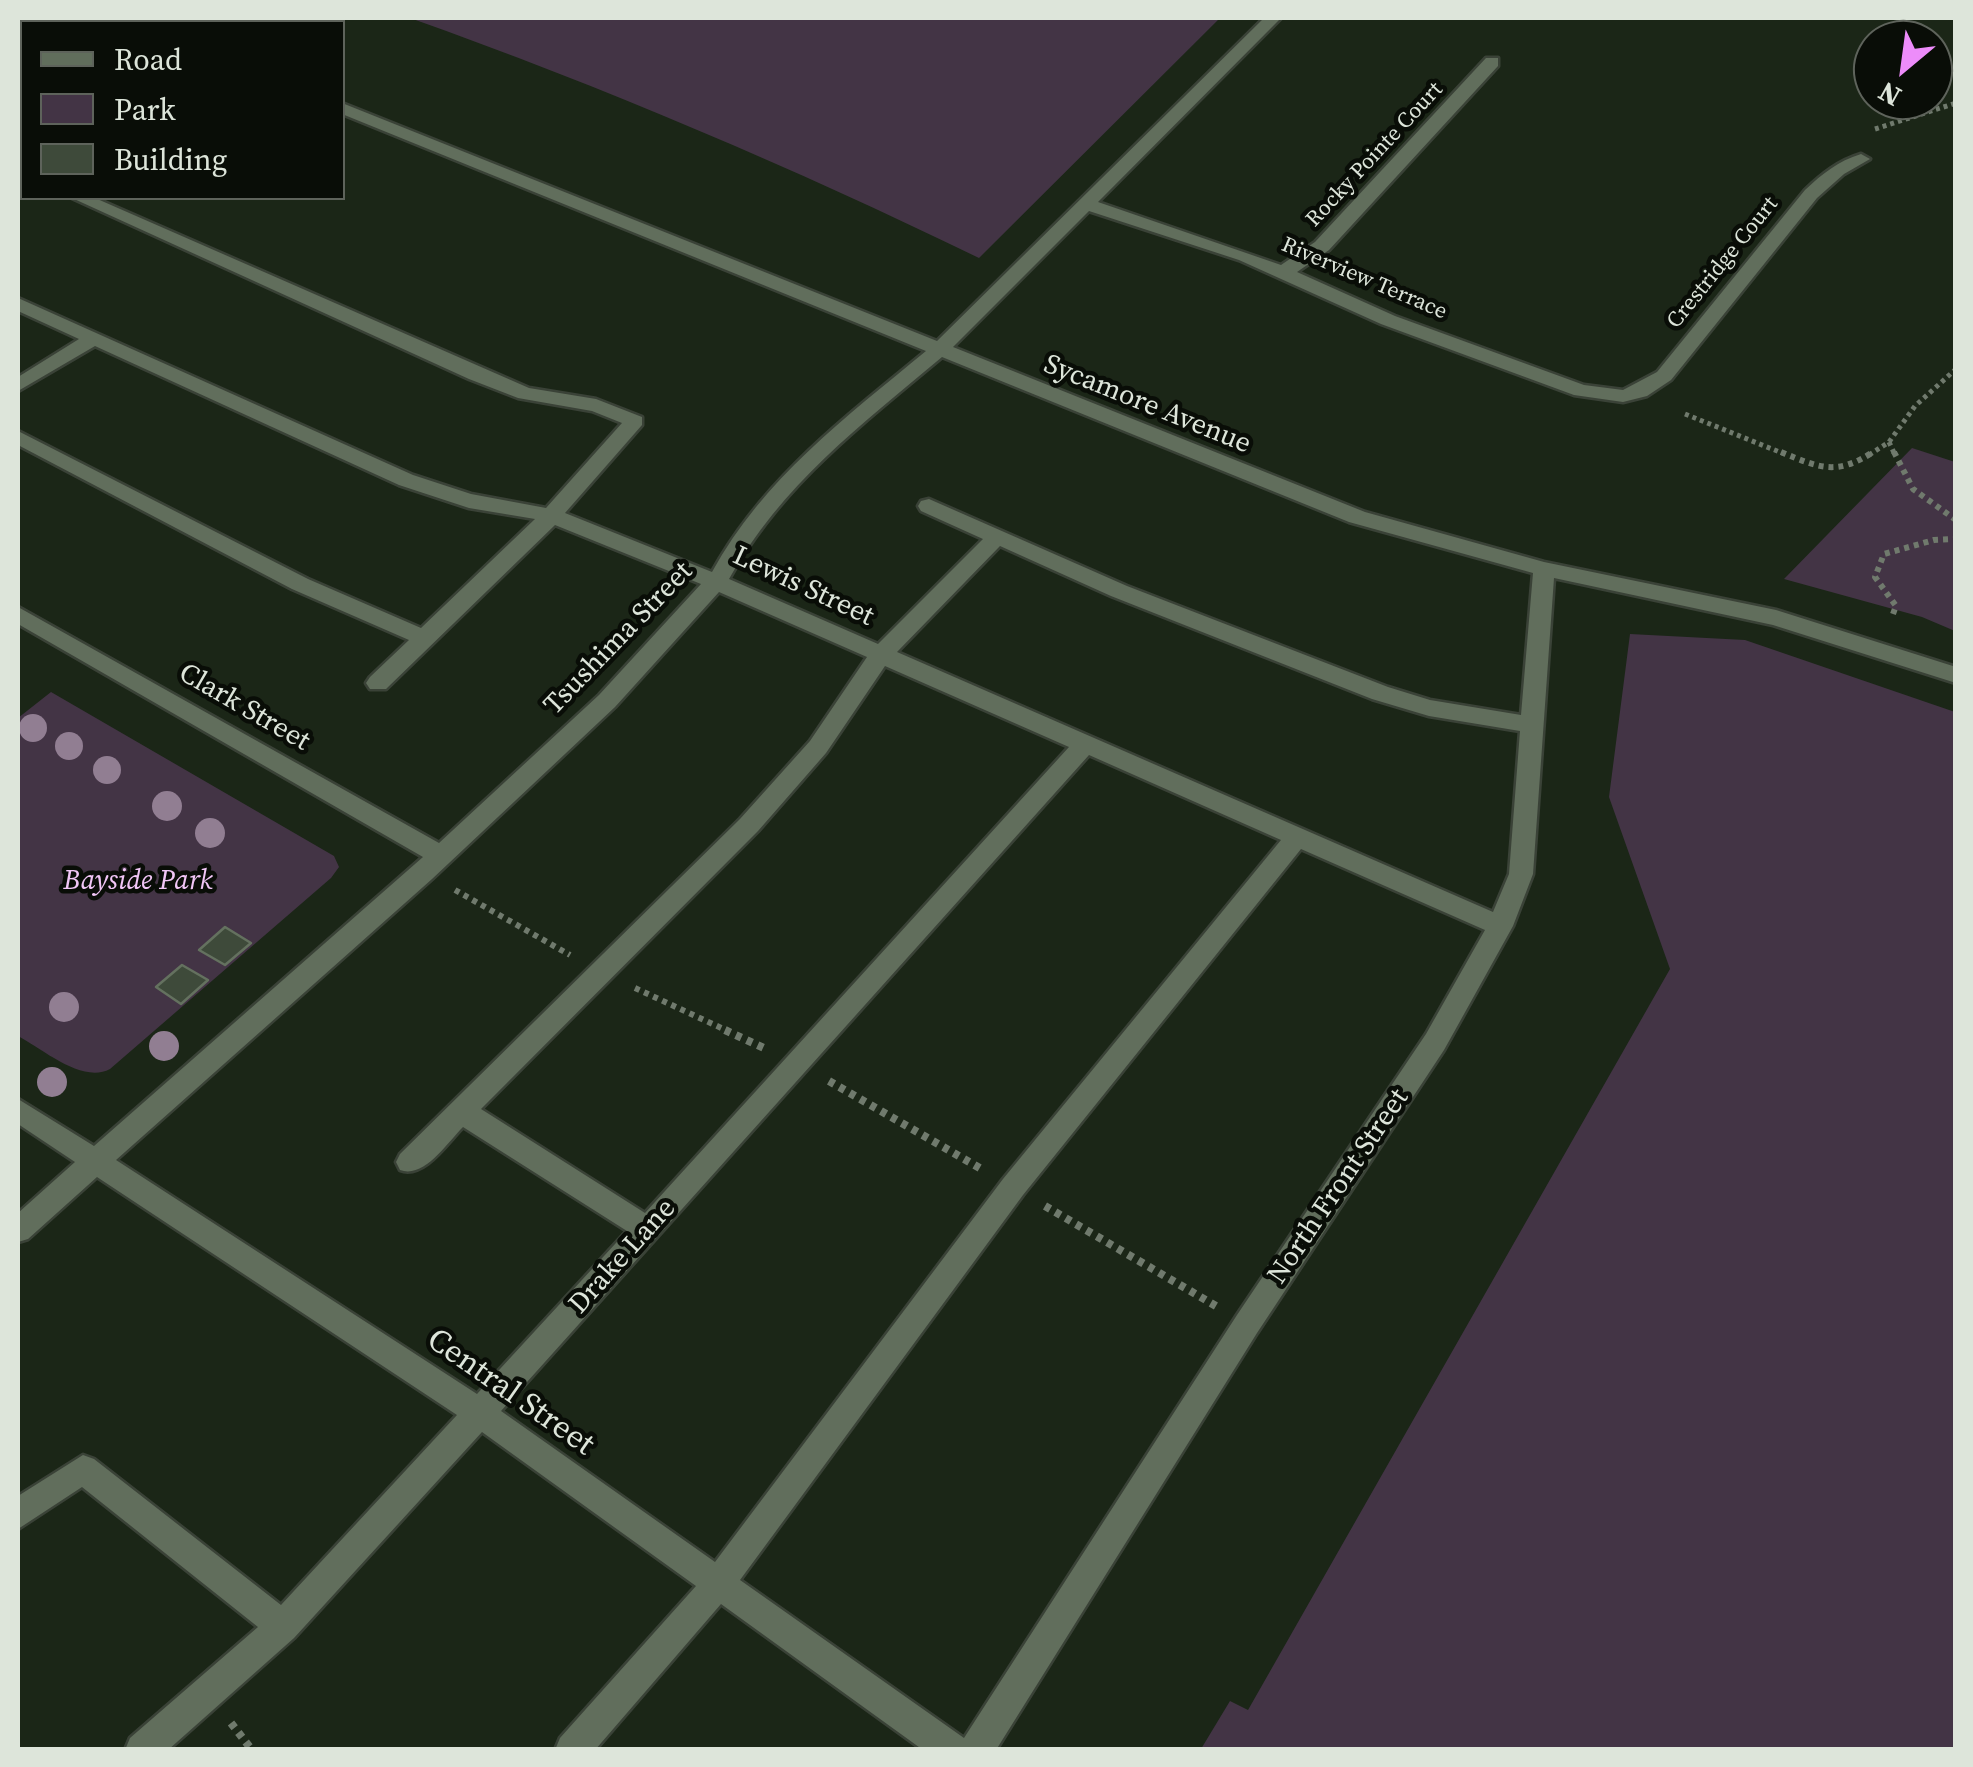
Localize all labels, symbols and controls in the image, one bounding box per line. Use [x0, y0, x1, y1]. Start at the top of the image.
legend [20, 20, 345, 200]
north arrow [1853, 20, 1953, 120]
text: Road [114, 39, 182, 80]
text: N [1871, 73, 1908, 116]
street label: Rocky Pointe Court [1301, 77, 1449, 233]
text: Park [114, 89, 176, 130]
text: Building [114, 139, 227, 180]
street label: Crestridge Court [1662, 192, 1784, 334]
street label: Riverview Terrace [1277, 232, 1451, 326]
street label: Sycamore Avenue [1039, 348, 1255, 462]
street label: Lewis Street [727, 540, 879, 634]
street label: Tsushima Street [538, 556, 700, 722]
street label: Clark Street [173, 657, 315, 759]
park label: Bayside Park [63, 865, 213, 899]
street label: North Front Street [1261, 1083, 1417, 1291]
street label: Drake Lane [563, 1193, 683, 1321]
street label: Central Street [419, 1321, 601, 1465]

